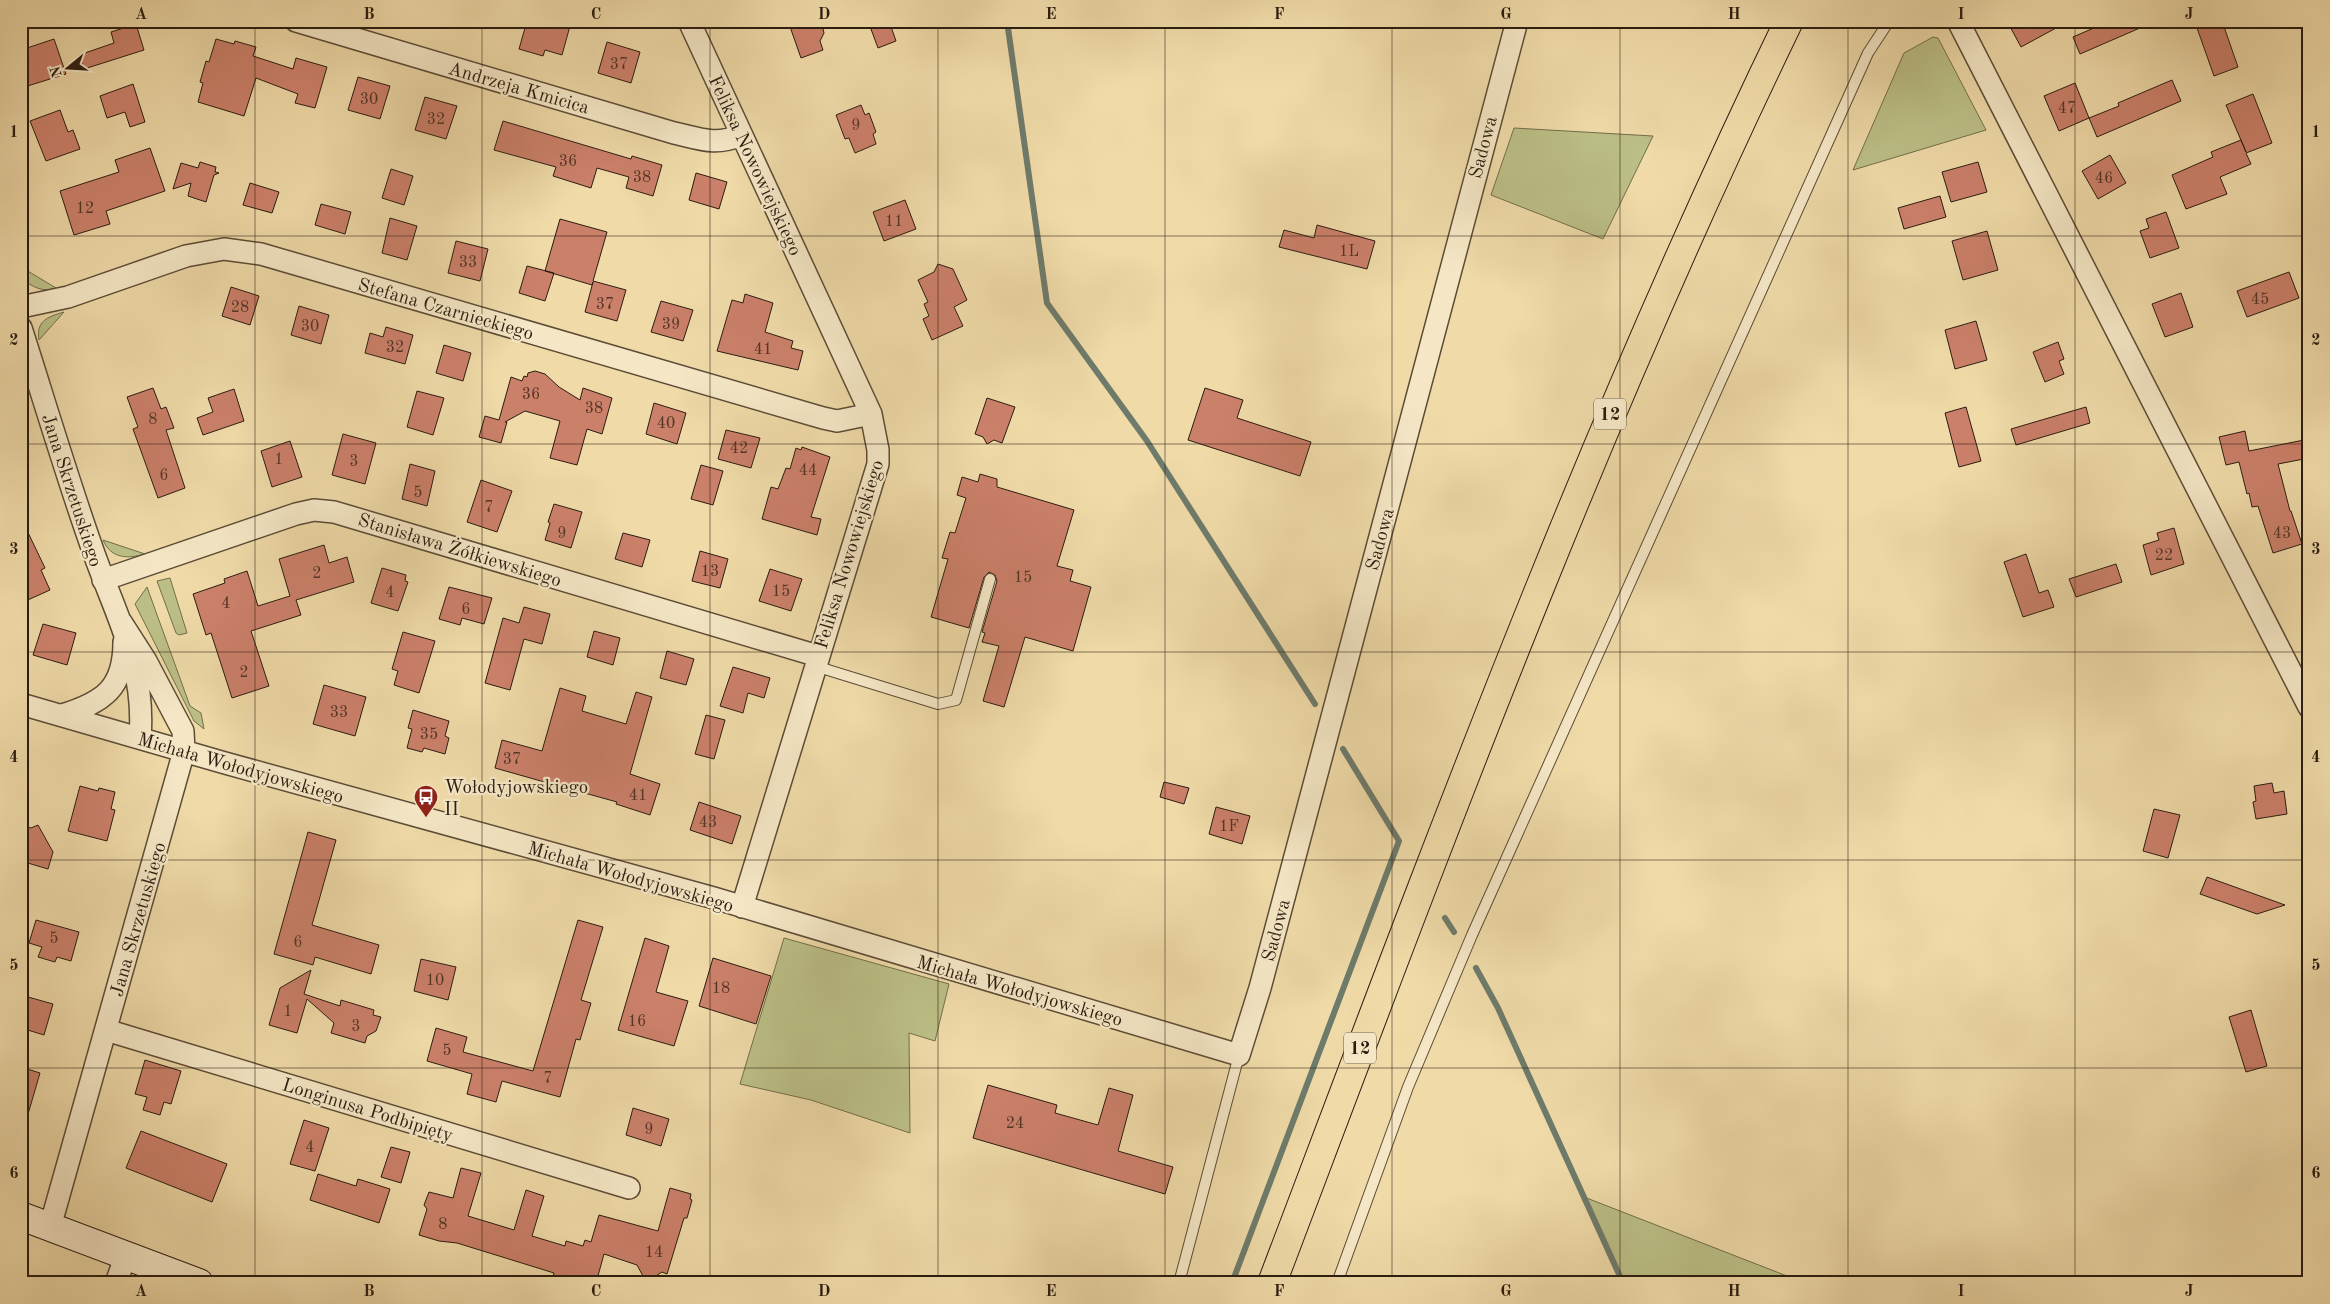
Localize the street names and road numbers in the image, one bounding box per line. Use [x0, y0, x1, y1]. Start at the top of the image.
street label: Andrzeja Kmicica [445, 60, 592, 119]
street label: Feliksa Nowowiejskiego [704, 73, 804, 259]
street label: Sadowa [1467, 114, 1502, 181]
street label: Stefana Czarnieckiego [355, 276, 535, 345]
road number: 12 [1594, 398, 1626, 429]
street label: Jana Skrzetuskiego [37, 412, 104, 570]
street label: Feliksa Nowowiejskiego [813, 458, 888, 651]
street label: Sadowa [1364, 506, 1399, 573]
street label: Stanisława Żółkiewskiego [355, 508, 564, 591]
street label: Michała Wołodyjowskiego [135, 731, 345, 808]
street label: Jana Skrzetuskiego [108, 840, 171, 999]
street label: Michała Wołodyjowskiego [525, 840, 735, 917]
street label: Sadowa [1260, 897, 1295, 964]
street label: Michała Wołodyjowskiego [914, 954, 1124, 1031]
road number: 12 [1344, 1032, 1376, 1064]
street label: Longinusa Podbipięty [280, 1076, 455, 1146]

